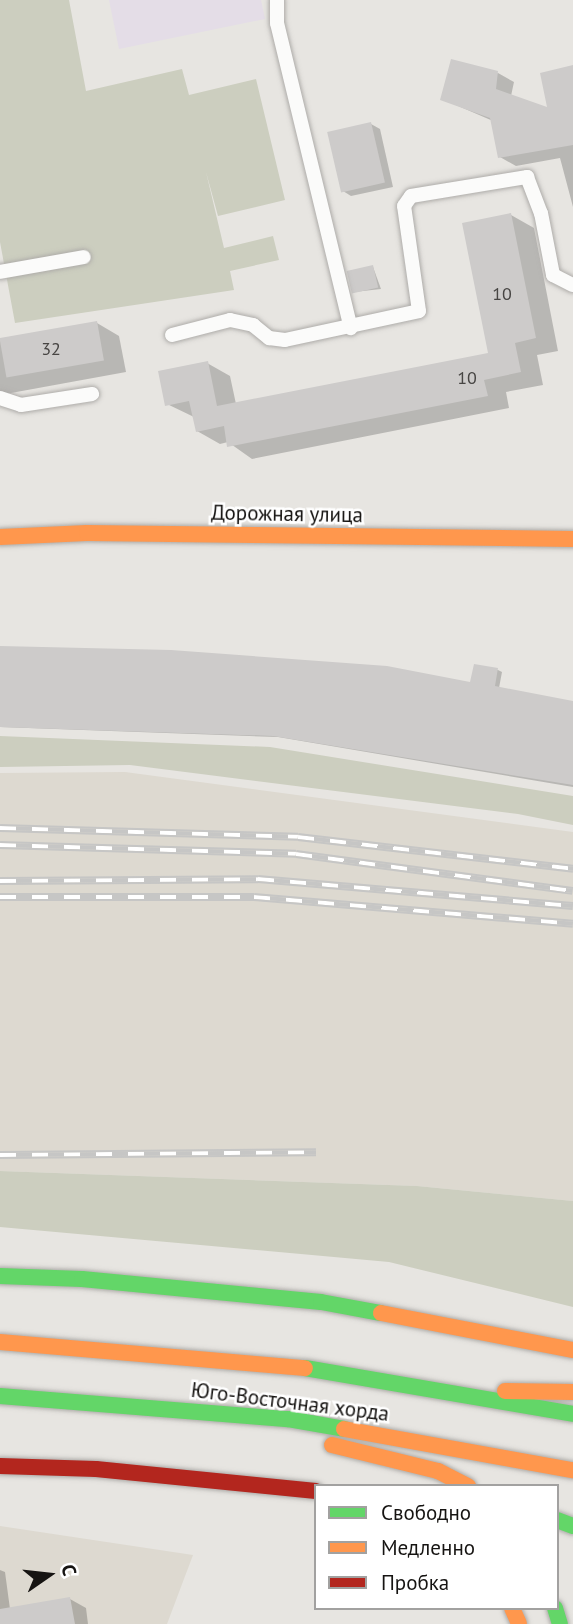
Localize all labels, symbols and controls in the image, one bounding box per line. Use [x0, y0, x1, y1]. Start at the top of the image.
house number: 10 [492, 283, 512, 305]
house number: 32 [41, 338, 61, 360]
house number: 10 [457, 367, 477, 389]
street label: Дорожная улица [211, 500, 363, 528]
street label: Юго-Восточная хорда [190, 1377, 390, 1427]
legend [314, 1484, 559, 1610]
text: Свободно [381, 1499, 471, 1526]
text: Медленно [381, 1534, 475, 1561]
north arrow [14, 1540, 84, 1610]
text: С [56, 1562, 82, 1578]
text: Пробка [381, 1569, 449, 1596]

